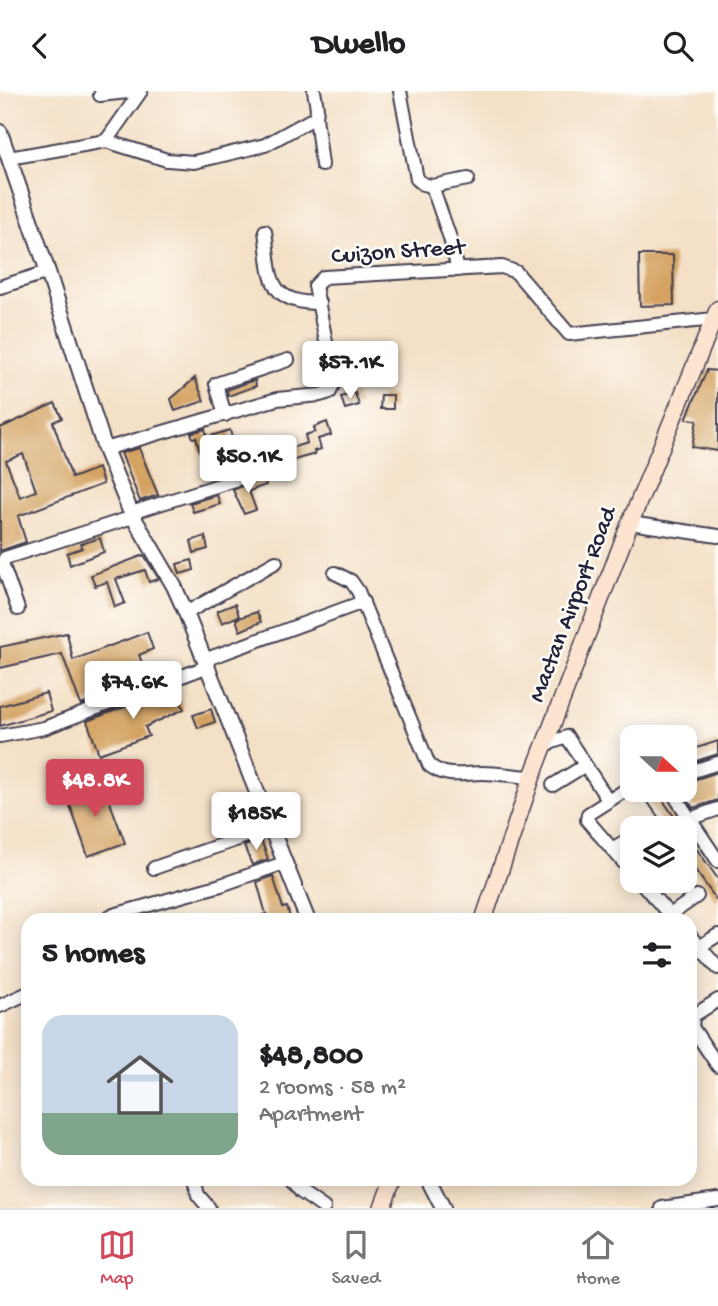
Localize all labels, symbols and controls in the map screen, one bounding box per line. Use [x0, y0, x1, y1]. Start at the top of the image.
icon: back [21, 27, 59, 65]
text: Dwello [313, 27, 405, 65]
icon: search [659, 27, 697, 65]
street label: Cuizon Street [330, 234, 468, 272]
pin: $57.1K [293, 341, 407, 401]
text: $57.1K [318, 350, 382, 377]
pin: $50.1K [191, 435, 305, 495]
text: $50.1K [216, 444, 280, 471]
street label: Mactan Airport Road [523, 501, 625, 707]
pin: $74.6K [76, 661, 190, 721]
text: $74.6K [101, 670, 165, 697]
north arrow [620, 725, 696, 801]
map controls [620, 725, 697, 893]
pin: $48.8K [38, 759, 152, 819]
text: $48.8K [62, 768, 128, 795]
pin: $185K [207, 793, 305, 852]
text: $185K [228, 801, 284, 828]
button: layers [620, 816, 697, 893]
icon: filters [638, 936, 676, 974]
text: 5 homes [42, 938, 144, 973]
text: $48,800 [259, 1040, 363, 1075]
icon: home [98, 1043, 182, 1127]
text: 2 rooms · 58 m² [259, 1075, 406, 1102]
text: Apartment [259, 1102, 363, 1129]
tab: Map [98, 1226, 136, 1291]
tab: Saved [332, 1226, 380, 1291]
tab: Home [576, 1226, 620, 1291]

